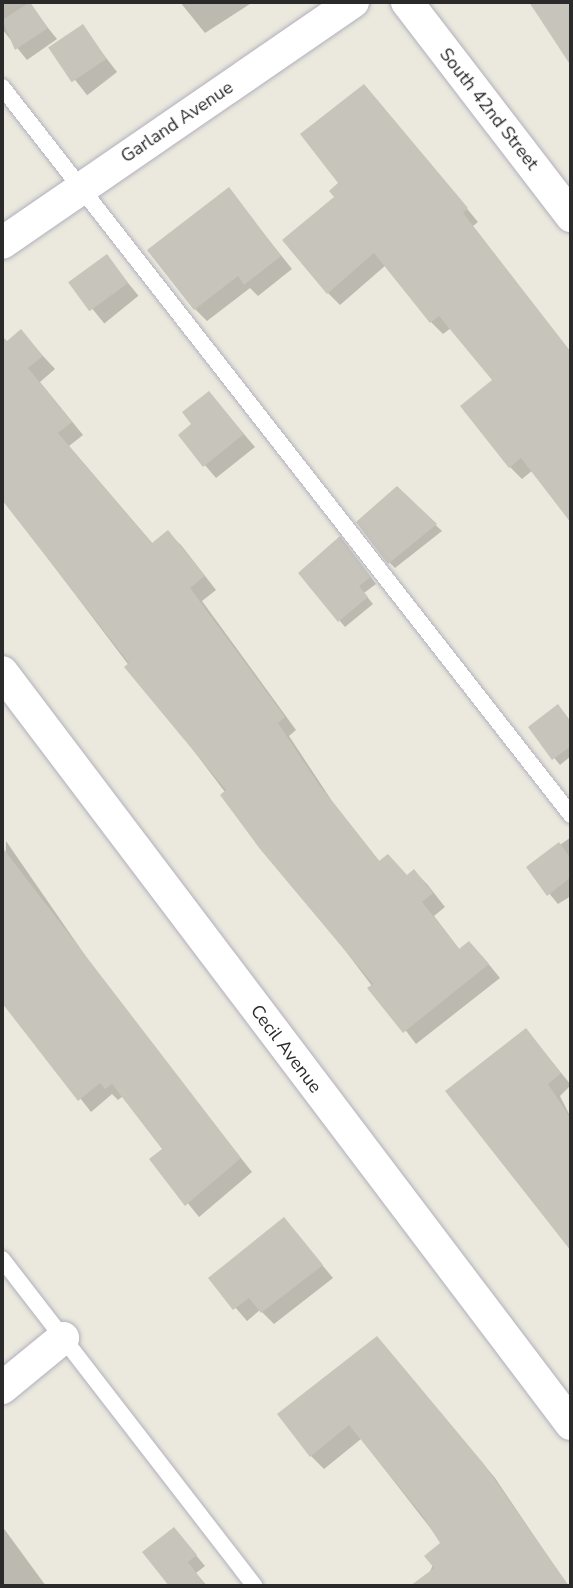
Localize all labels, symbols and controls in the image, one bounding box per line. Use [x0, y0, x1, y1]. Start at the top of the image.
street label: South 42nd Street [435, 44, 543, 174]
street label: Garland Avenue [117, 77, 237, 167]
street label: Cecil Avenue [246, 1001, 326, 1097]

